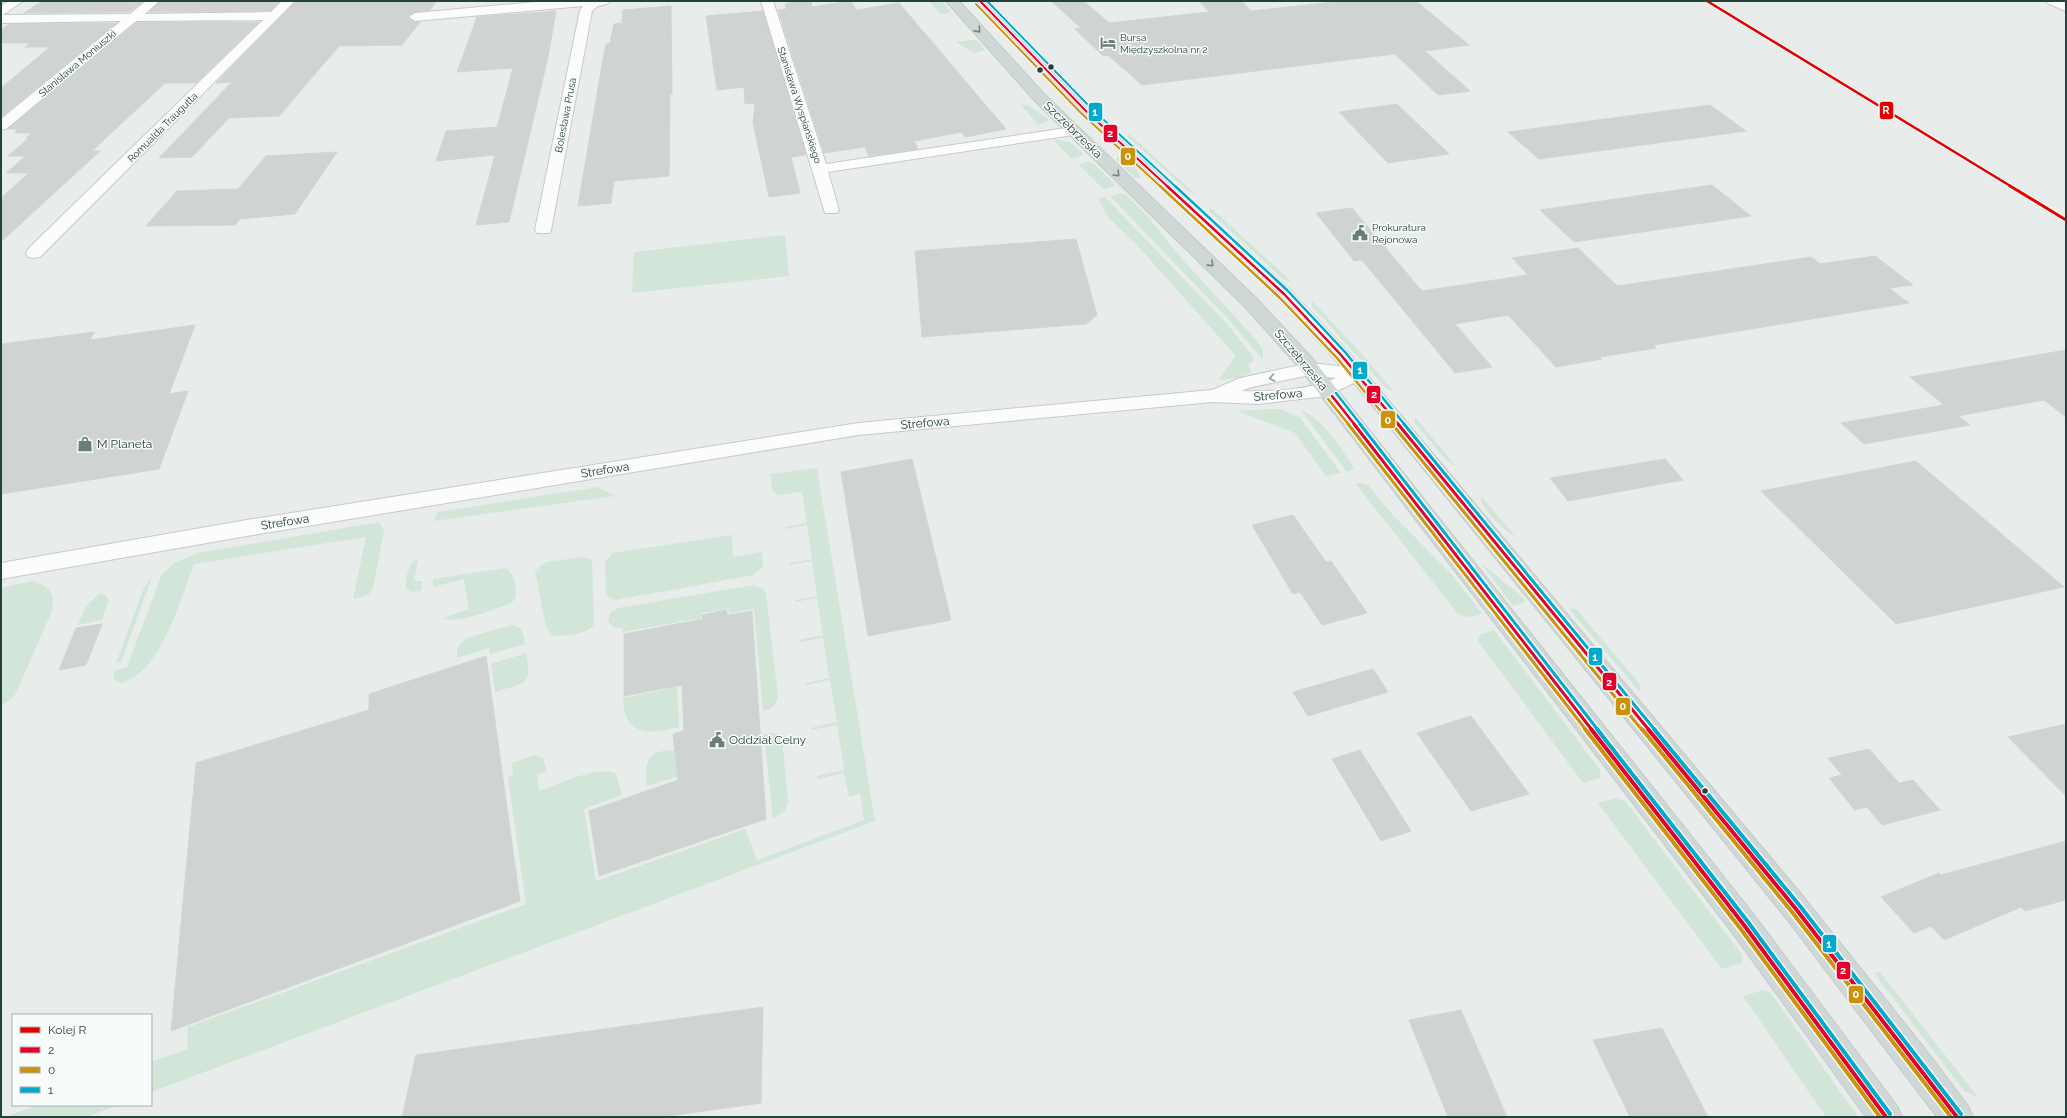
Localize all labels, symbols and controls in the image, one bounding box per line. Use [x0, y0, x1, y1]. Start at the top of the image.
one-way arrow [974, 25, 981, 33]
street label: Stanisława Moniuszki [36, 28, 118, 99]
place label: Bursa Międzyszkolna nr 2 [1120, 32, 1207, 55]
hotel icon: Bursa Międzyszkolna nr 2 [1099, 34, 1117, 52]
street label: Stanisława Wyspiańskiego [775, 45, 824, 165]
unlabelled marker [1046, 62, 1056, 72]
unlabelled marker [1035, 65, 1045, 75]
street label: Bolesława Prusa [553, 77, 578, 154]
street label: Romualda Traugutta [125, 90, 199, 164]
street label: Szczebrzeska [1041, 99, 1105, 161]
line badge: R [1879, 101, 1894, 120]
line badge: 1 [1088, 102, 1103, 122]
text: R [1882, 104, 1890, 117]
text: 1 [1092, 106, 1098, 119]
line badge: 2 [1103, 124, 1118, 143]
text: 2 [1107, 127, 1113, 140]
line badge: 0 [1120, 147, 1136, 166]
text: 0 [1125, 150, 1132, 163]
one-way arrow [1112, 169, 1120, 176]
place label: Prokuratura Rejonowa [1372, 222, 1426, 245]
public building icon: Prokuratura Rejonowa [1351, 224, 1369, 242]
one-way arrow [1206, 259, 1214, 267]
street label: Szczebrzeska [1271, 327, 1331, 393]
line badge: 1 [1352, 361, 1368, 380]
text: 1 [1357, 364, 1363, 377]
one-way arrow [1269, 373, 1275, 382]
line badge: 2 [1366, 385, 1381, 404]
street label: Strefowa [1253, 386, 1303, 404]
text: 2 [1371, 388, 1377, 401]
line badge: 0 [1380, 410, 1396, 429]
street label: Strefowa [900, 414, 950, 432]
text: 0 [1385, 414, 1392, 427]
shop icon: M Planeta [76, 435, 94, 453]
place label: M Planeta [97, 437, 152, 451]
street label: Strefowa [580, 459, 630, 481]
street label: Strefowa [260, 511, 310, 533]
line badge: 1 [1588, 647, 1603, 666]
text: 1 [1592, 651, 1598, 664]
line badge: 2 [1602, 672, 1617, 691]
text: 2 [1606, 676, 1612, 689]
line badge: 0 [1615, 697, 1631, 716]
text: 0 [1620, 700, 1627, 713]
public building icon: Oddział Celny [708, 731, 726, 749]
place label: Oddział Celny [729, 733, 807, 747]
unlabelled marker [1700, 786, 1710, 796]
line badge: 1 [1822, 934, 1837, 953]
text: 1 [1826, 938, 1832, 951]
line badge: 2 [1836, 961, 1851, 980]
text: 2 [1840, 964, 1846, 977]
line badge: 0 [1848, 985, 1864, 1004]
text: 0 [1853, 988, 1860, 1001]
legend [12, 1014, 152, 1106]
text: Kolej R [48, 1023, 87, 1037]
text: 2 [48, 1043, 54, 1057]
text: 0 [48, 1063, 55, 1077]
text: 1 [48, 1083, 53, 1097]

